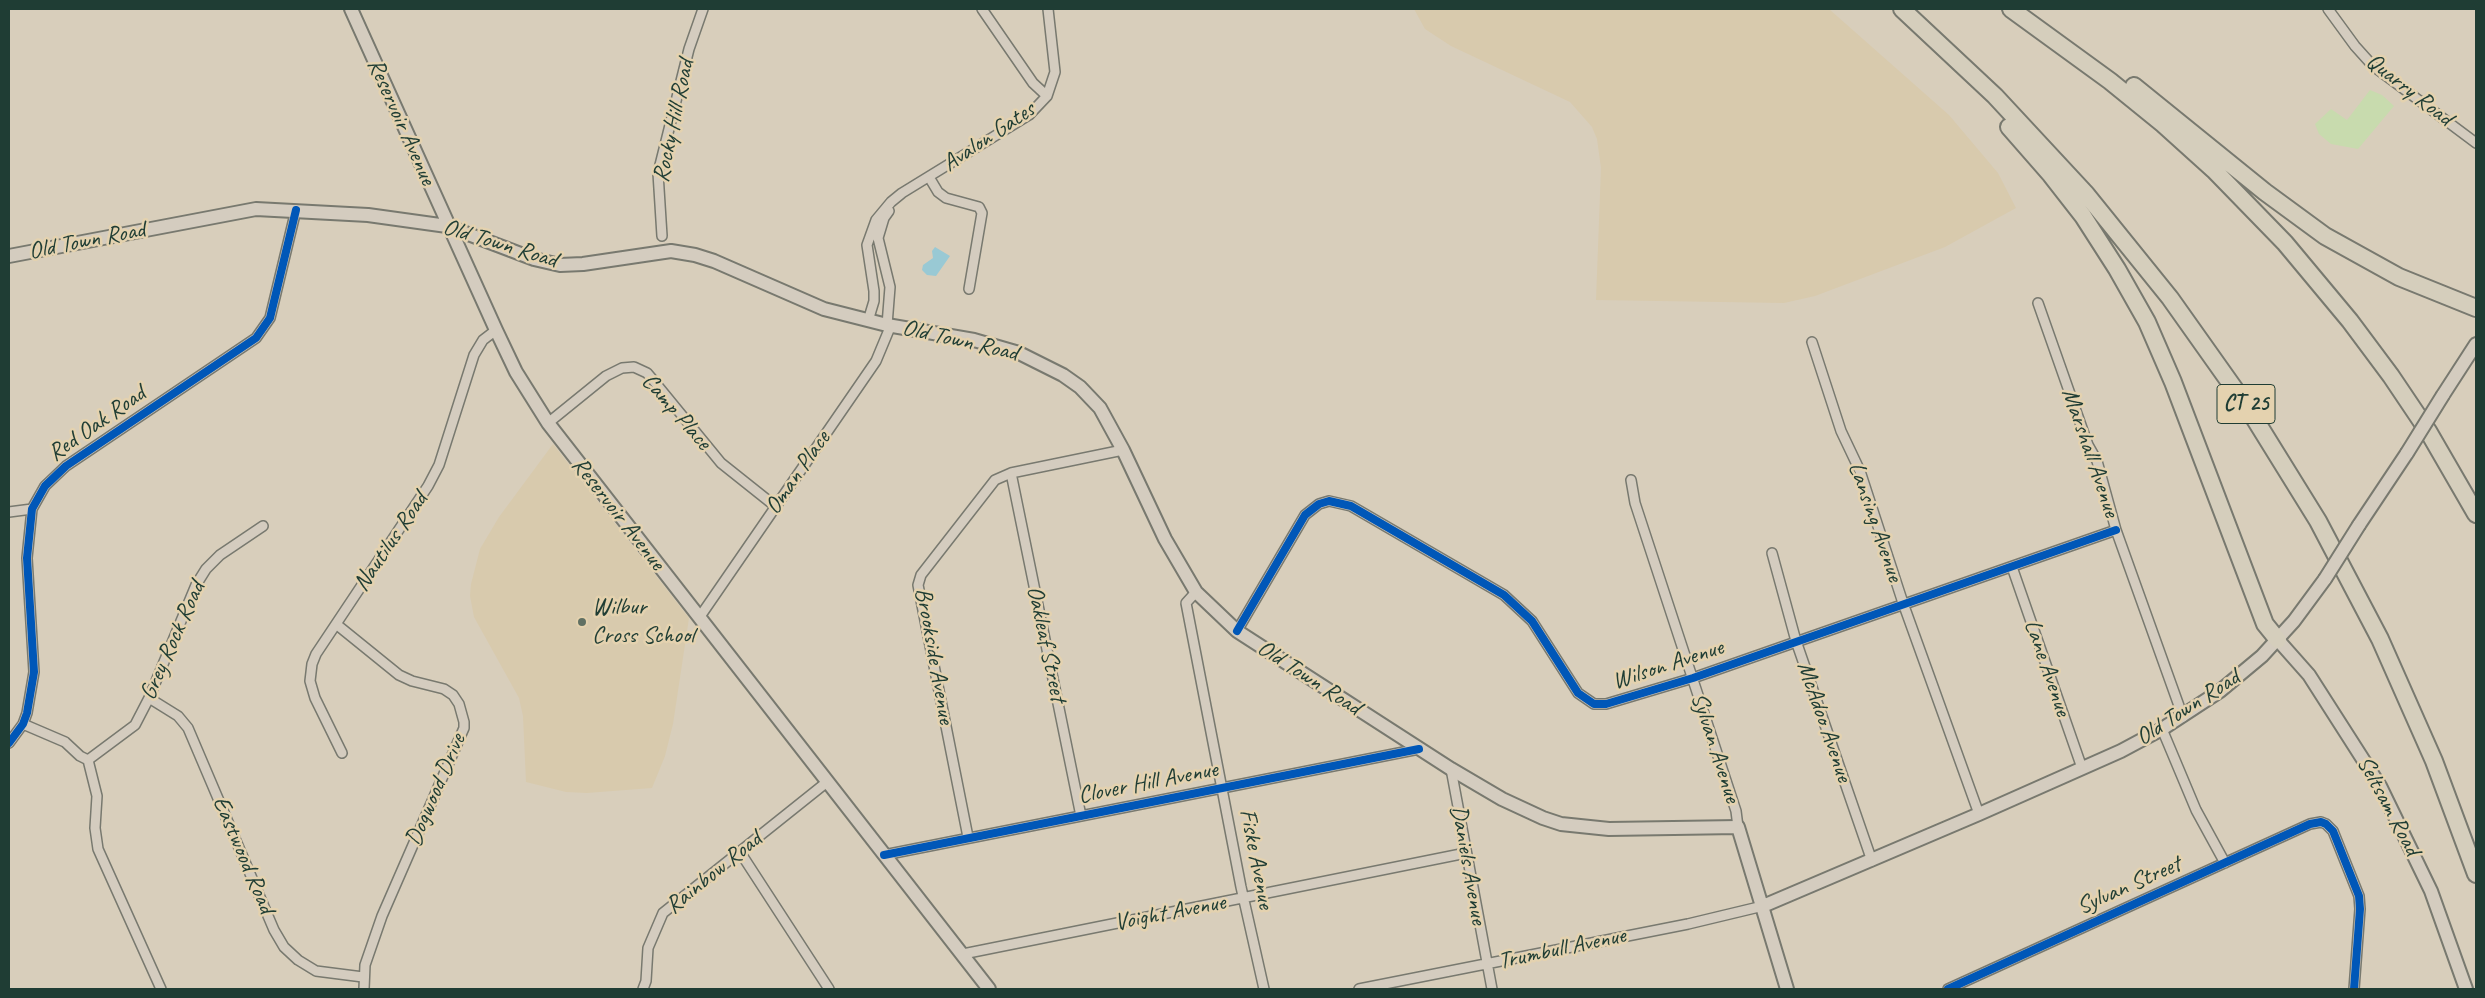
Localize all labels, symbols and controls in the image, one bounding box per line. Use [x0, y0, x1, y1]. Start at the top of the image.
street label: Quarry Road [2360, 47, 2458, 133]
street label: Reservoir Avenue [360, 54, 442, 190]
street label: Rocky Hill Road [647, 57, 701, 185]
street label: Avalon Gates [937, 96, 1041, 178]
street label: Old Town Road [439, 213, 561, 275]
street label: Old Town Road [26, 216, 148, 266]
street label: Old Town Road [899, 314, 1021, 368]
street label: Camp Place [635, 368, 717, 456]
street label: Red Oak Road [43, 380, 151, 468]
road number: CT 25 [2217, 384, 2275, 424]
street label: Marshall Avenue [2055, 385, 2125, 521]
street label: Oman Place [759, 426, 837, 520]
street label: Reservoir Avenue [565, 452, 671, 576]
street label: Lansing Avenue [1841, 458, 1909, 586]
street label: Nautilus Road [347, 487, 435, 597]
street label: Grey Rock Road [134, 577, 212, 705]
street label: Oakleaf Street [1020, 583, 1072, 705]
street label: Brookside Avenue [908, 586, 960, 726]
place label: Wilbur Cross School [592, 594, 694, 650]
marker: Wilbur Cross School [576, 616, 588, 628]
street label: Lane Avenue [2017, 616, 2077, 720]
street label: Old Town Road [1252, 634, 1366, 722]
street label: Wilson Avenue [1609, 634, 1727, 696]
street label: McAdoo Avenue [1790, 658, 1858, 786]
street label: Old Town Road [2131, 664, 2245, 752]
street label: Sylvan Avenue [1684, 689, 1746, 807]
street label: Dogwood Drive [400, 730, 472, 850]
street label: Seltsam Road [2350, 751, 2426, 861]
street label: Clover Hill Avenue [1076, 755, 1220, 811]
street label: Eastwood Road [206, 792, 280, 918]
street label: Daniels Avenue [1443, 803, 1493, 927]
street label: Fiske Avenue [1232, 807, 1280, 911]
street label: Rainbow Road [660, 825, 768, 921]
street label: Sylvan Street [2073, 850, 2185, 922]
street label: Voight Avenue [1112, 888, 1228, 938]
street label: Trumbull Avenue [1496, 921, 1628, 977]

